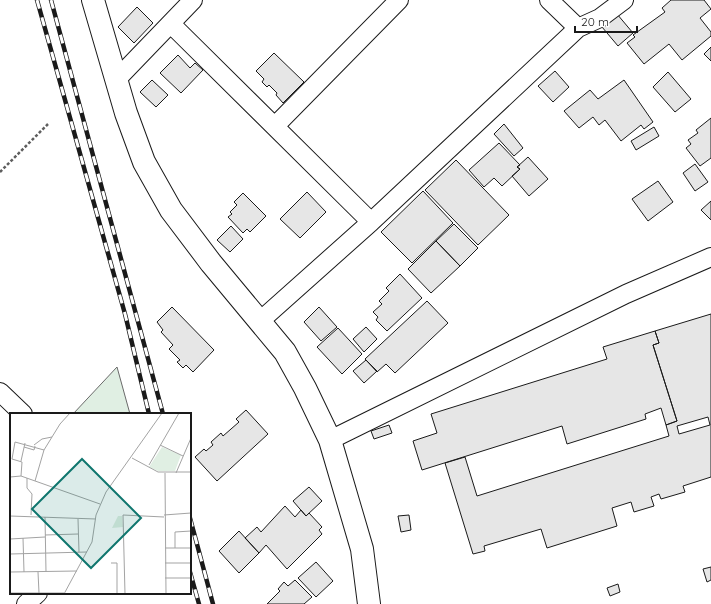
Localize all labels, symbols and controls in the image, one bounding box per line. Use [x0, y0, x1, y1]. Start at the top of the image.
scale bar [575, 8, 637, 34]
text: 20 m [581, 14, 609, 29]
inset map [10, 413, 191, 594]

